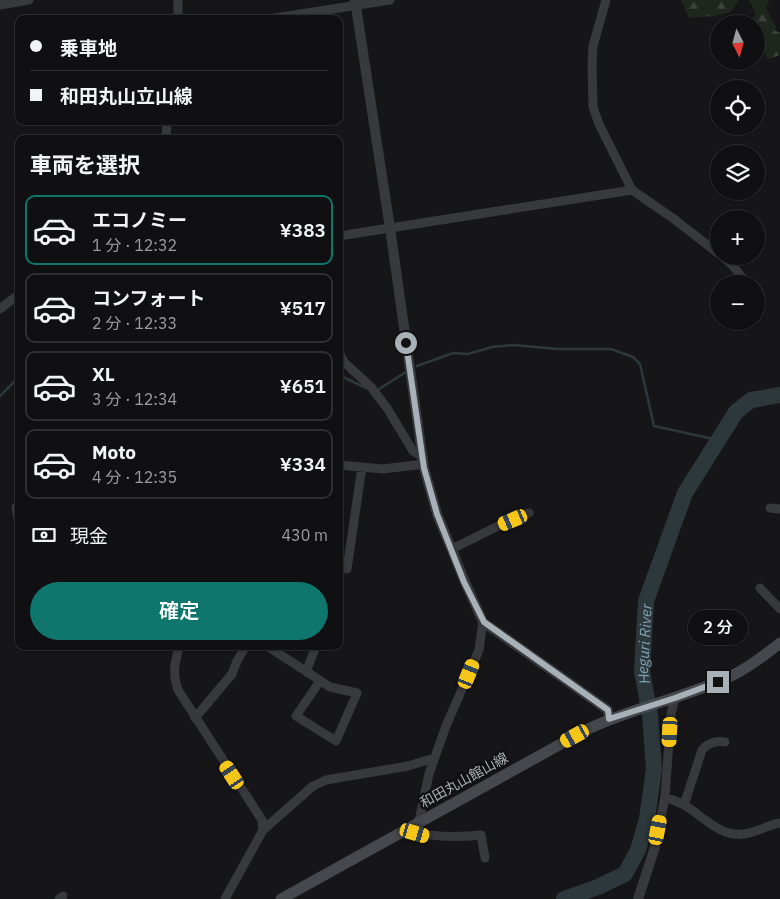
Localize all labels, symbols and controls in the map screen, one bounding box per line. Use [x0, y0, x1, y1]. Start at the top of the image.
north arrow [710, 15, 765, 70]
map controls [710, 15, 765, 330]
text: 乗車地 [60, 36, 117, 60]
button: locate [710, 80, 765, 135]
text: 和田丸山立山線 [60, 84, 193, 108]
button: layers [710, 145, 765, 200]
text: 車両を選択 [30, 150, 140, 179]
icon: car [32, 208, 77, 253]
text: エコノミー [92, 208, 187, 232]
button: + [710, 210, 765, 265]
text: ¥383 [280, 218, 326, 242]
text: 1 分 · 12:32 [92, 235, 177, 255]
button: − [710, 275, 765, 330]
icon: car [32, 286, 77, 331]
text: コンフォート [92, 286, 205, 310]
text: ¥517 [280, 296, 326, 320]
text: 2 分 · 12:33 [92, 313, 177, 333]
route start [395, 332, 417, 354]
text: XL [92, 362, 115, 386]
icon: car [32, 364, 77, 409]
text: ¥651 [280, 374, 326, 398]
text: 3 分 · 12:34 [92, 389, 177, 409]
text: Moto [92, 440, 136, 464]
icon: car [32, 442, 77, 487]
text: ¥334 [280, 452, 326, 476]
text: 4 分 · 12:35 [92, 467, 177, 487]
car [496, 507, 529, 533]
icon: cash [30, 521, 58, 549]
text: 現金 [70, 524, 108, 548]
text: 430 m [281, 525, 328, 545]
button: 確定 [30, 582, 328, 640]
water label: Heguri River [632, 603, 655, 686]
callout: 2 分 [688, 610, 748, 644]
text: 2 分 [703, 617, 733, 637]
car [456, 657, 481, 691]
route end [707, 671, 729, 693]
car [661, 717, 678, 747]
car [558, 722, 591, 750]
street label: 和田丸山館山線 [417, 748, 511, 812]
car [217, 758, 246, 792]
car [647, 814, 668, 846]
car [398, 822, 431, 844]

